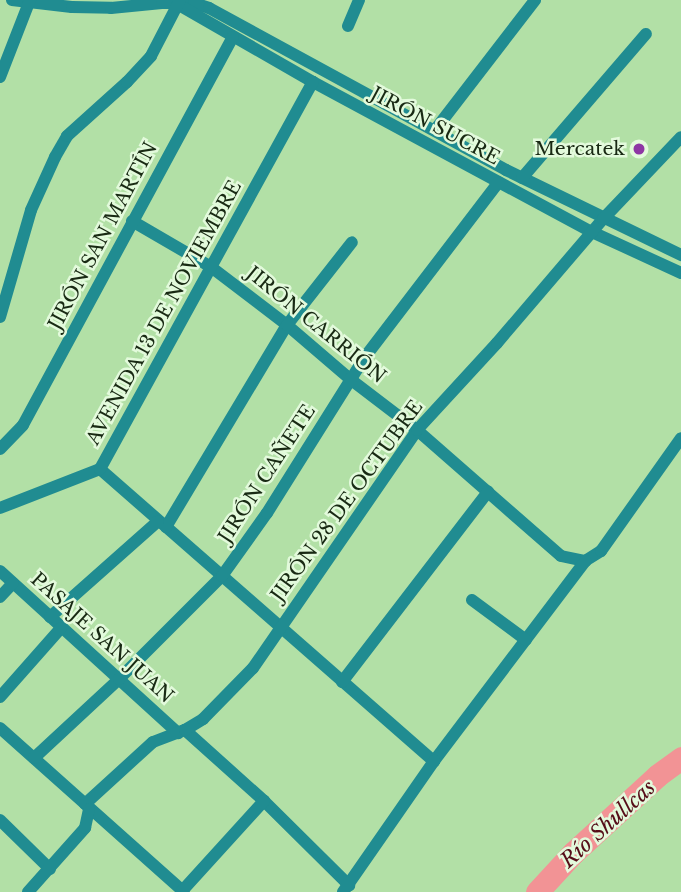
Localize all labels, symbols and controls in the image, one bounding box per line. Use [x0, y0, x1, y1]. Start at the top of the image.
street label: JIRÓN SUCRE [367, 82, 503, 170]
street label: JIRÓN SAN MARTÍN [44, 138, 162, 334]
place label: Mercatek [535, 138, 625, 160]
marker: Mercatek [631, 141, 647, 157]
street label: AVENIDA 13 DE NOVIEMBRE [81, 176, 247, 450]
street label: JIRÓN CARRIÓN [242, 262, 390, 388]
street label: JIRÓN 28 DE OCTUBRE [266, 396, 428, 606]
street label: JIRÓN CAÑETE [214, 401, 320, 547]
street label: PASAJE SAN JUAN [26, 568, 178, 708]
water label: Río Shullcas [555, 775, 661, 873]

